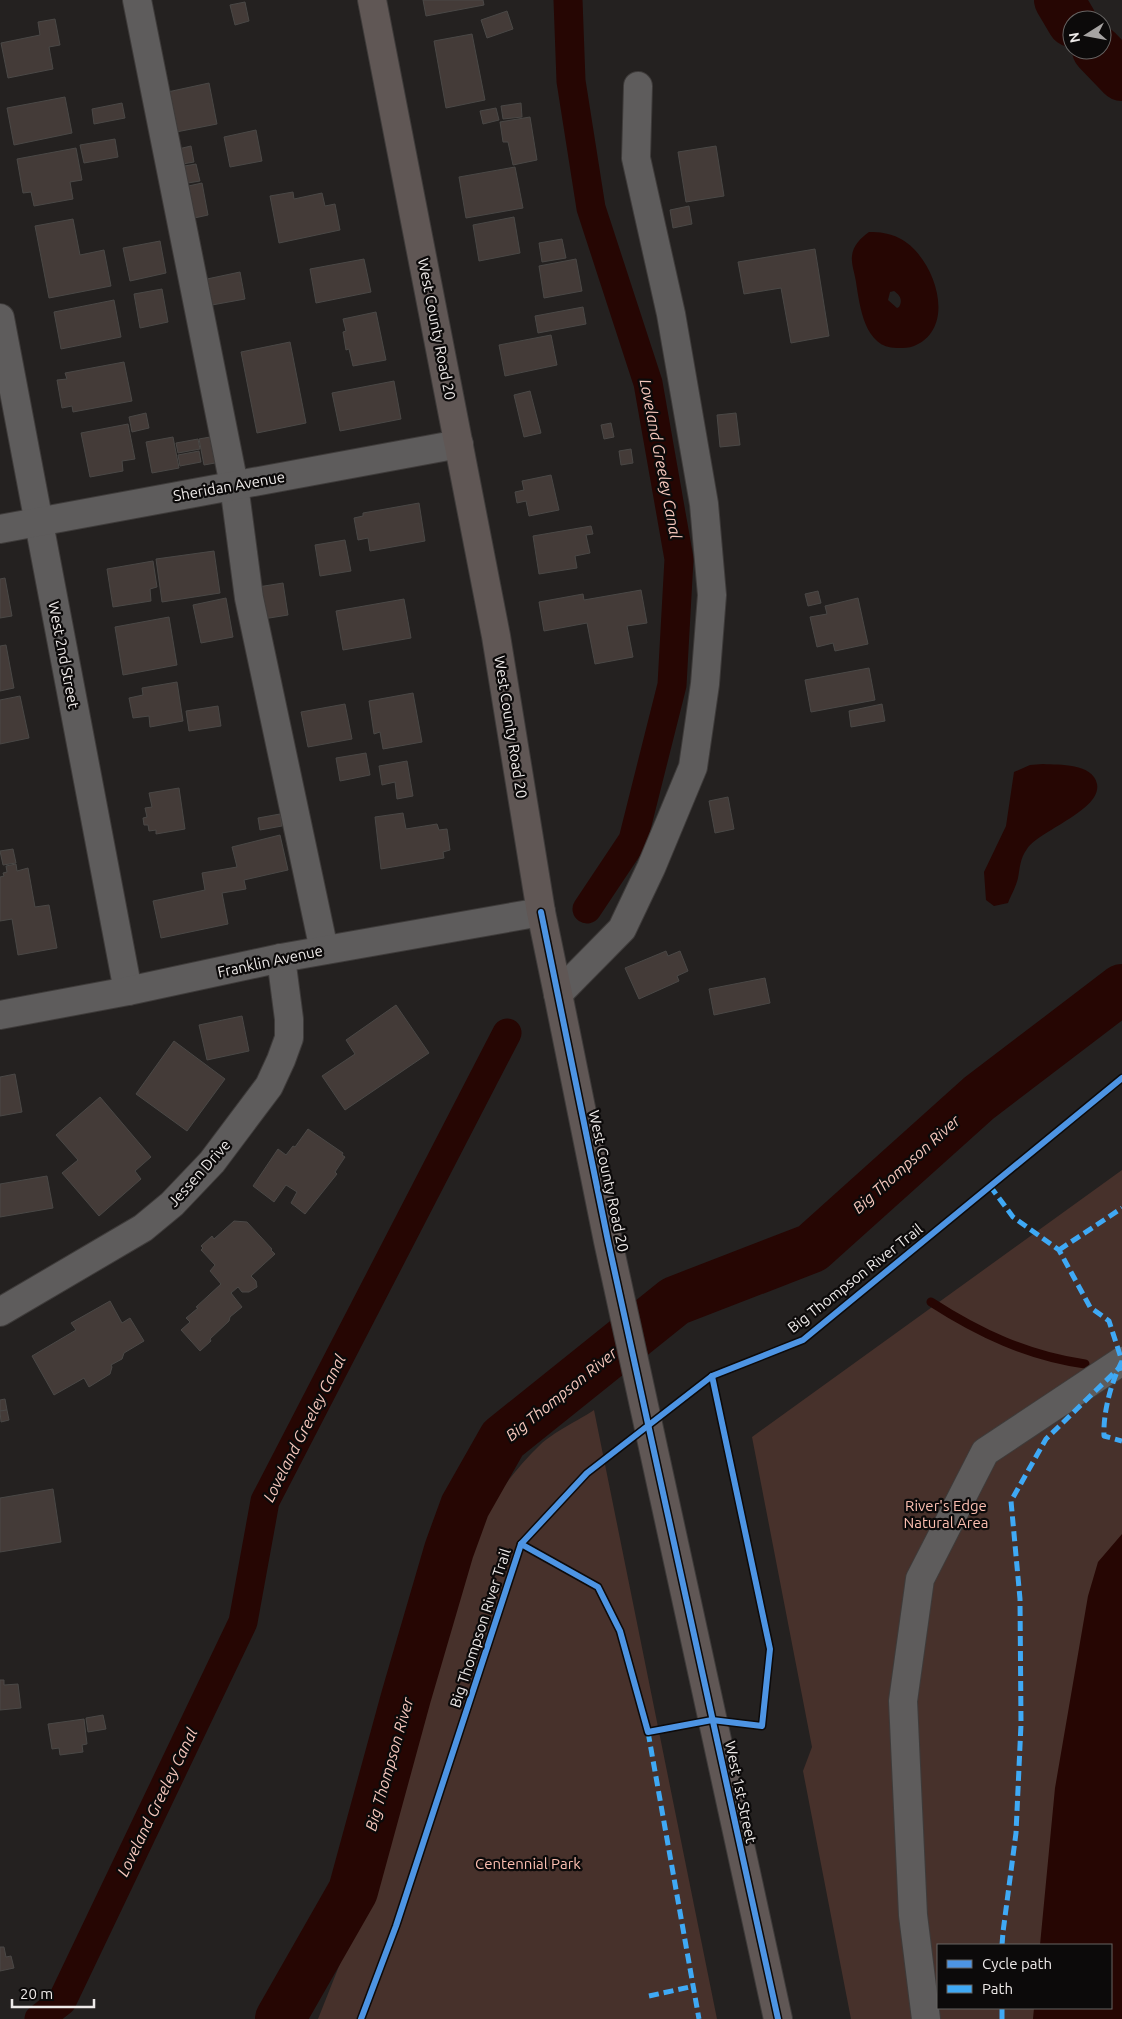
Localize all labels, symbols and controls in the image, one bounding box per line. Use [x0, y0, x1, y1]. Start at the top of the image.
north arrow [1062, 10, 1112, 60]
text: N [1065, 31, 1083, 44]
street label: West County Road 20 [415, 257, 459, 401]
water label: Loveland Greeley Canal [637, 377, 685, 541]
street label: Sheridan Avenue [172, 468, 286, 504]
street label: West 2nd Street [45, 600, 83, 710]
street label: West County Road 20 [491, 654, 531, 800]
street label: Franklin Avenue [216, 942, 324, 980]
street label: West County Road 20 [586, 1109, 632, 1253]
water label: Big Thompson River [849, 1111, 964, 1217]
street label: Jessen Drive [164, 1136, 234, 1210]
street label: Big Thompson River Trail [784, 1220, 926, 1336]
water label: Big Thompson River [502, 1343, 621, 1444]
water label: Loveland Greeley Canal [259, 1351, 349, 1505]
park label: River's Edge Natural Area [903, 1497, 989, 1531]
street label: Big Thompson River Trail [446, 1546, 514, 1710]
water label: Big Thompson River [361, 1694, 417, 1833]
water label: Loveland Greeley Canal [113, 1725, 201, 1879]
street label: West 1st Street [722, 1739, 760, 1845]
park label: Centennial Park [475, 1855, 581, 1872]
legend [937, 1944, 1112, 2009]
text: Cycle path [982, 1955, 1052, 1972]
scale bar [12, 1976, 95, 2008]
text: Path [982, 1980, 1013, 1997]
text: 20 m [20, 1985, 53, 2002]

